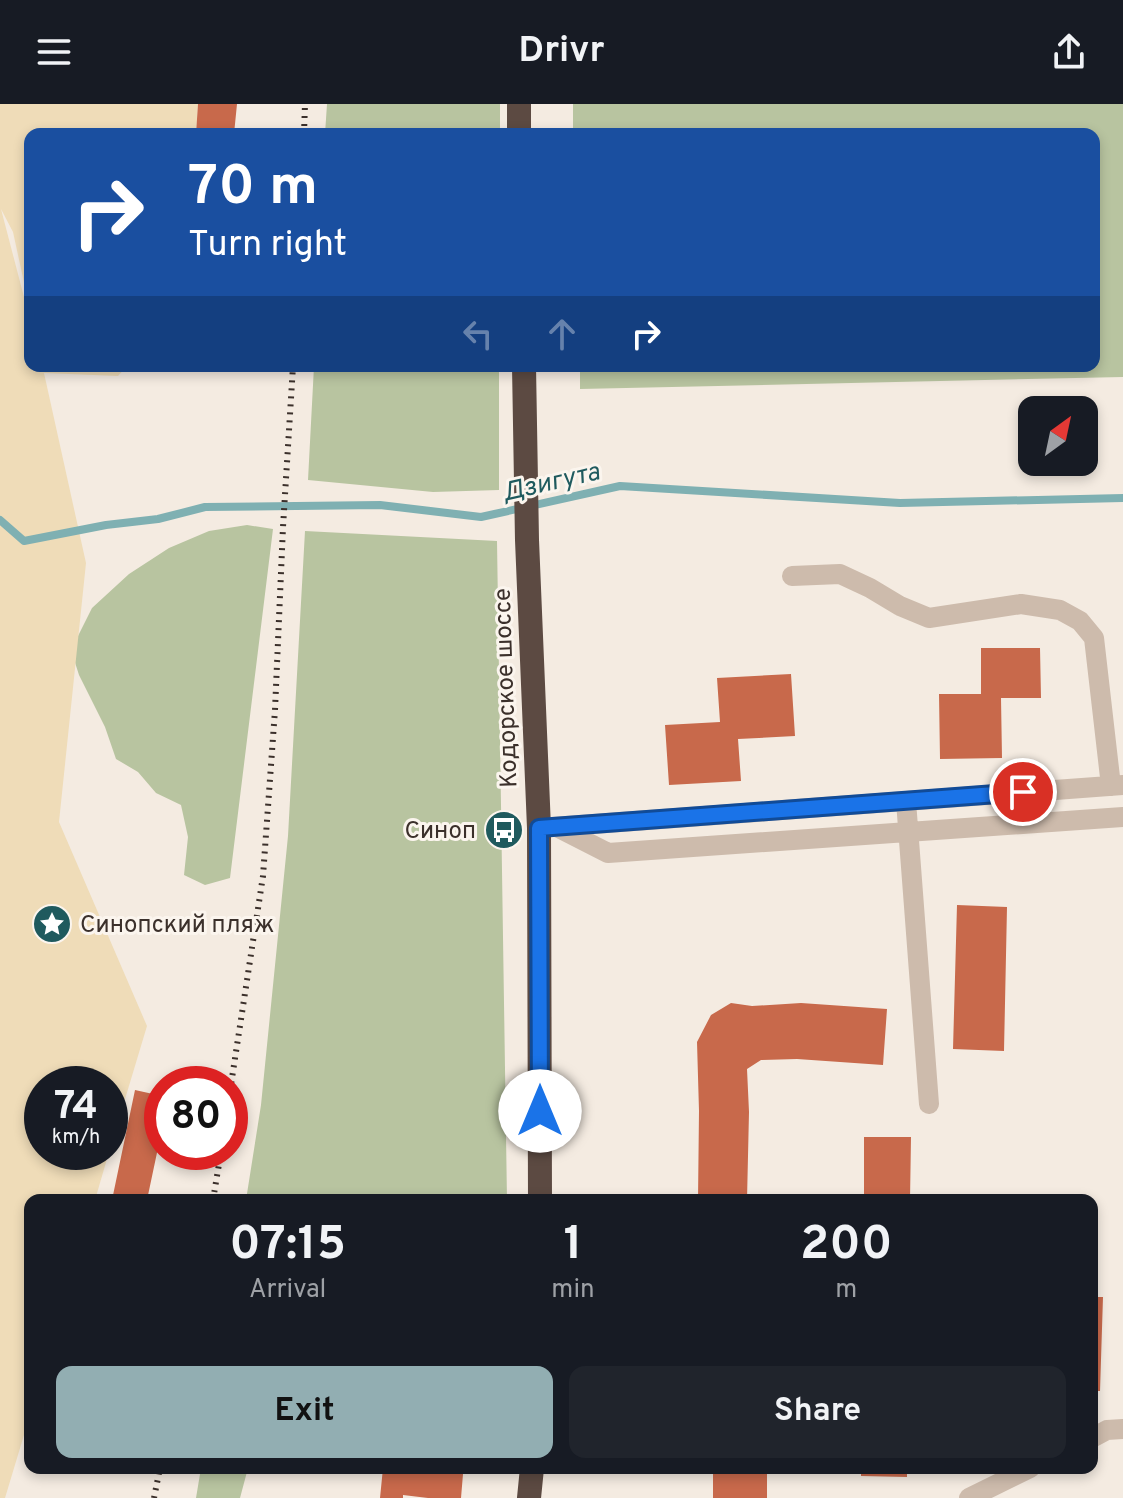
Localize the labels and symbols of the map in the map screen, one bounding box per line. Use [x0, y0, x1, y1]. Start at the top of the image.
north arrow [1018, 396, 1098, 476]
water label: Дзигута [500, 456, 604, 511]
street label: Кодорское шоссе [489, 588, 525, 788]
pin [989, 758, 1057, 826]
bus stop icon: Синоп [483, 809, 525, 851]
place label: Синоп [404, 817, 476, 847]
place icon: Синопский пляж [31, 903, 73, 945]
place label: Синопский пляж [80, 911, 274, 941]
speed limit sign: 80 [144, 1066, 248, 1170]
position arrow [498, 1069, 582, 1153]

